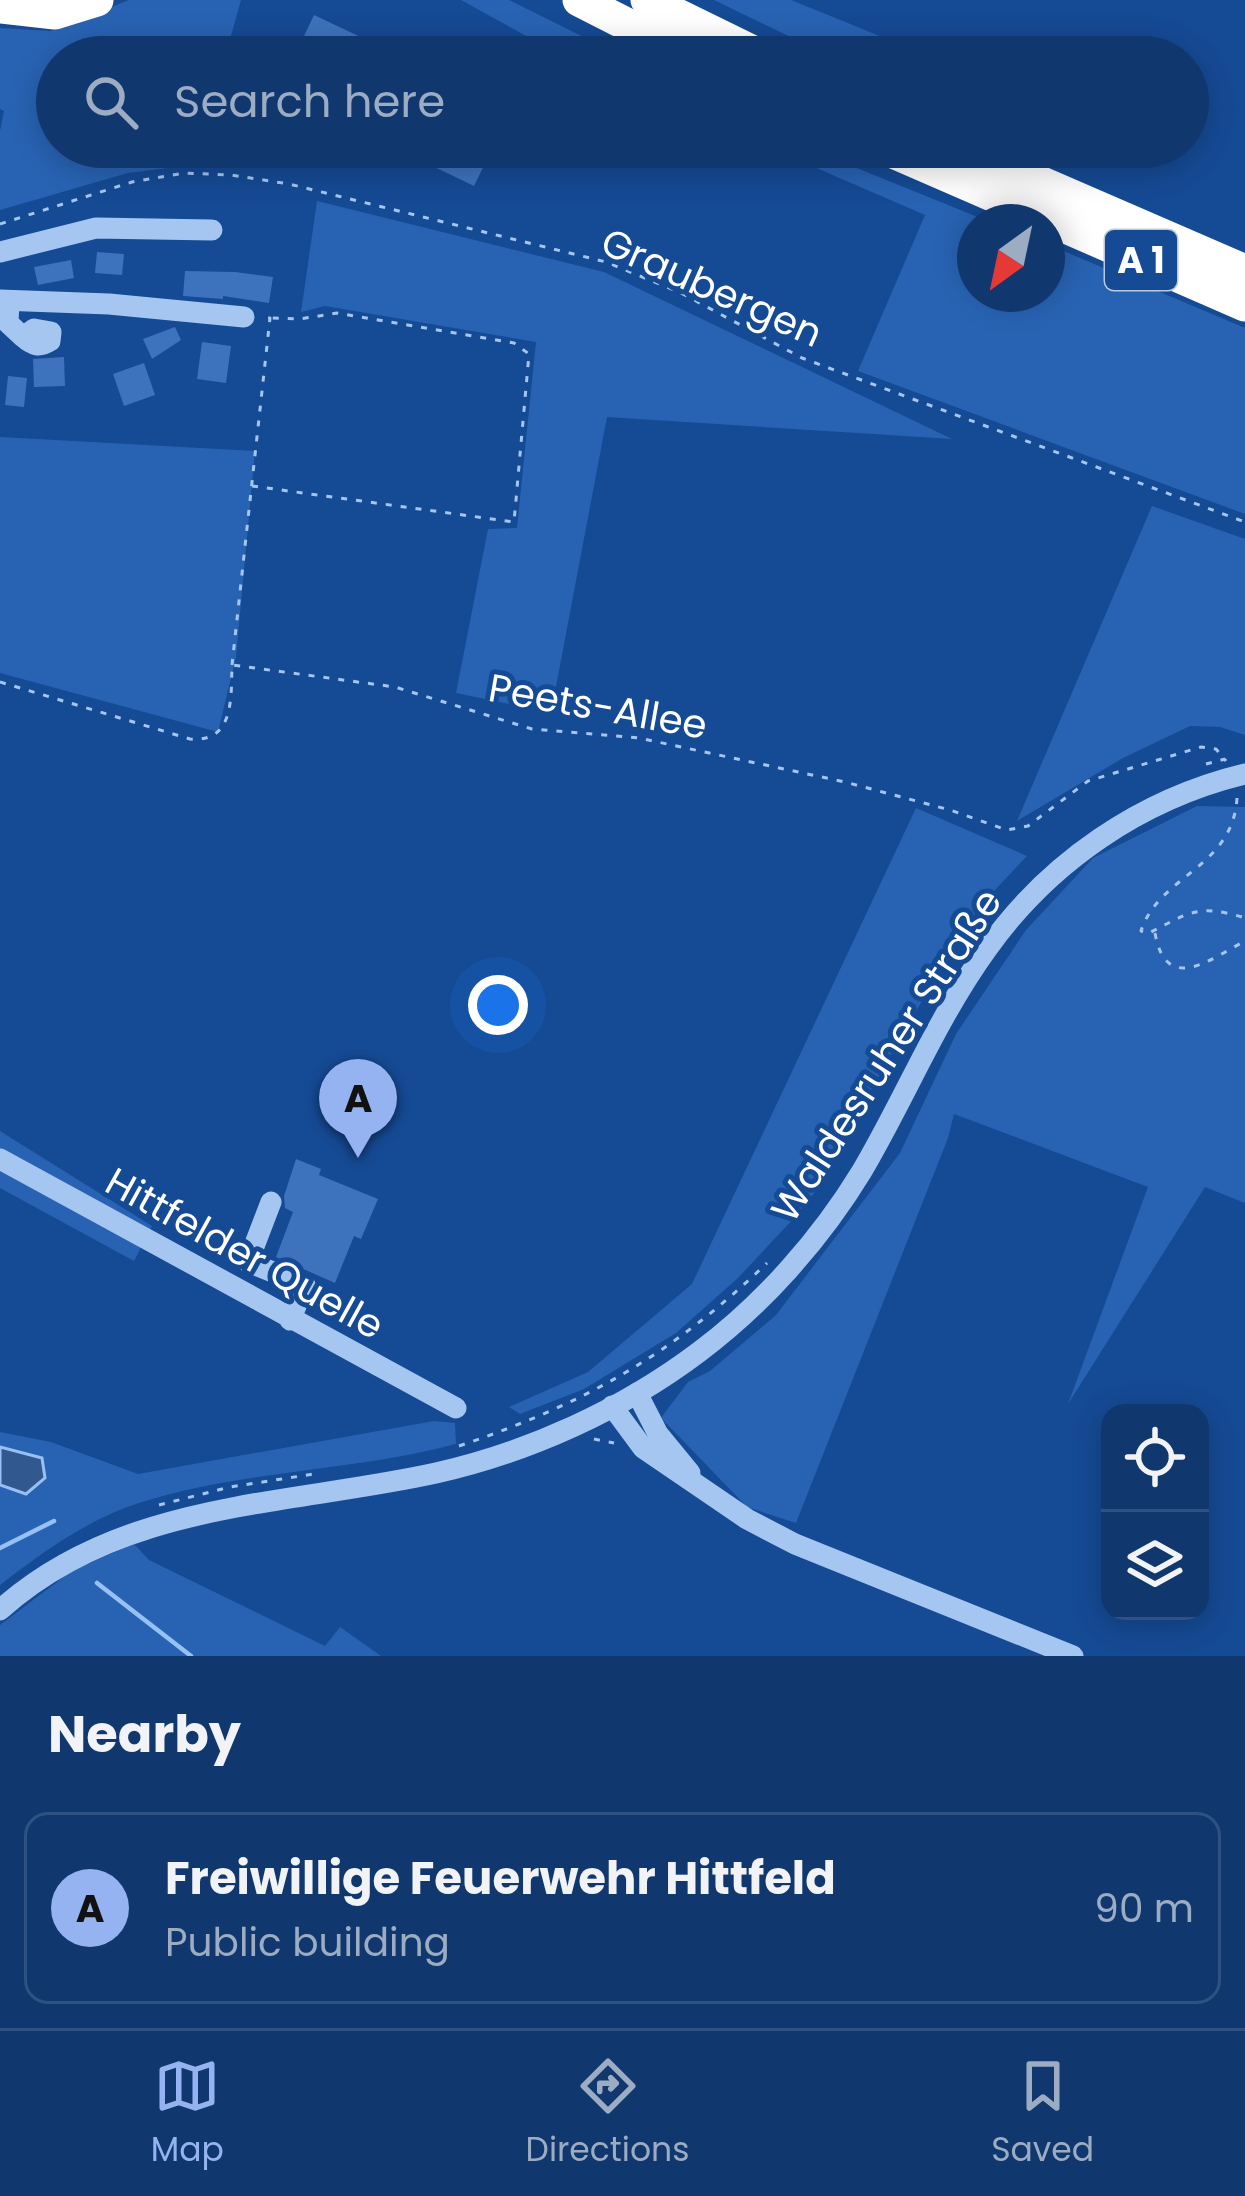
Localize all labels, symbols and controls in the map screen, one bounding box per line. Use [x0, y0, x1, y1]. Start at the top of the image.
search box [36, 36, 1209, 168]
icon: search [78, 69, 144, 135]
text: Search here [174, 70, 445, 133]
north arrow [957, 204, 1065, 312]
street label: Graubergen [592, 214, 831, 361]
road number: A 1 [1105, 230, 1177, 290]
street label: Peets-Allee [484, 660, 711, 753]
street label: Waldesruher Straße [758, 878, 1015, 1233]
your location [468, 975, 528, 1035]
pin: A [319, 1059, 397, 1158]
street label: Hittfelder Quelle [96, 1154, 394, 1353]
map controls [1101, 1404, 1209, 1620]
button: locate [1101, 1404, 1209, 1512]
button: layers [1101, 1512, 1209, 1620]
text: Nearby [48, 1698, 241, 1770]
text: Freiwillige Feuerwehr Hittfeld [165, 1847, 836, 1910]
text: A [76, 1881, 104, 1936]
text: 90 m [1094, 1881, 1194, 1936]
text: Public building [165, 1915, 450, 1970]
tab: Map [151, 2053, 224, 2175]
tab: Directions [526, 2053, 689, 2175]
tab: Saved [991, 2053, 1094, 2175]

